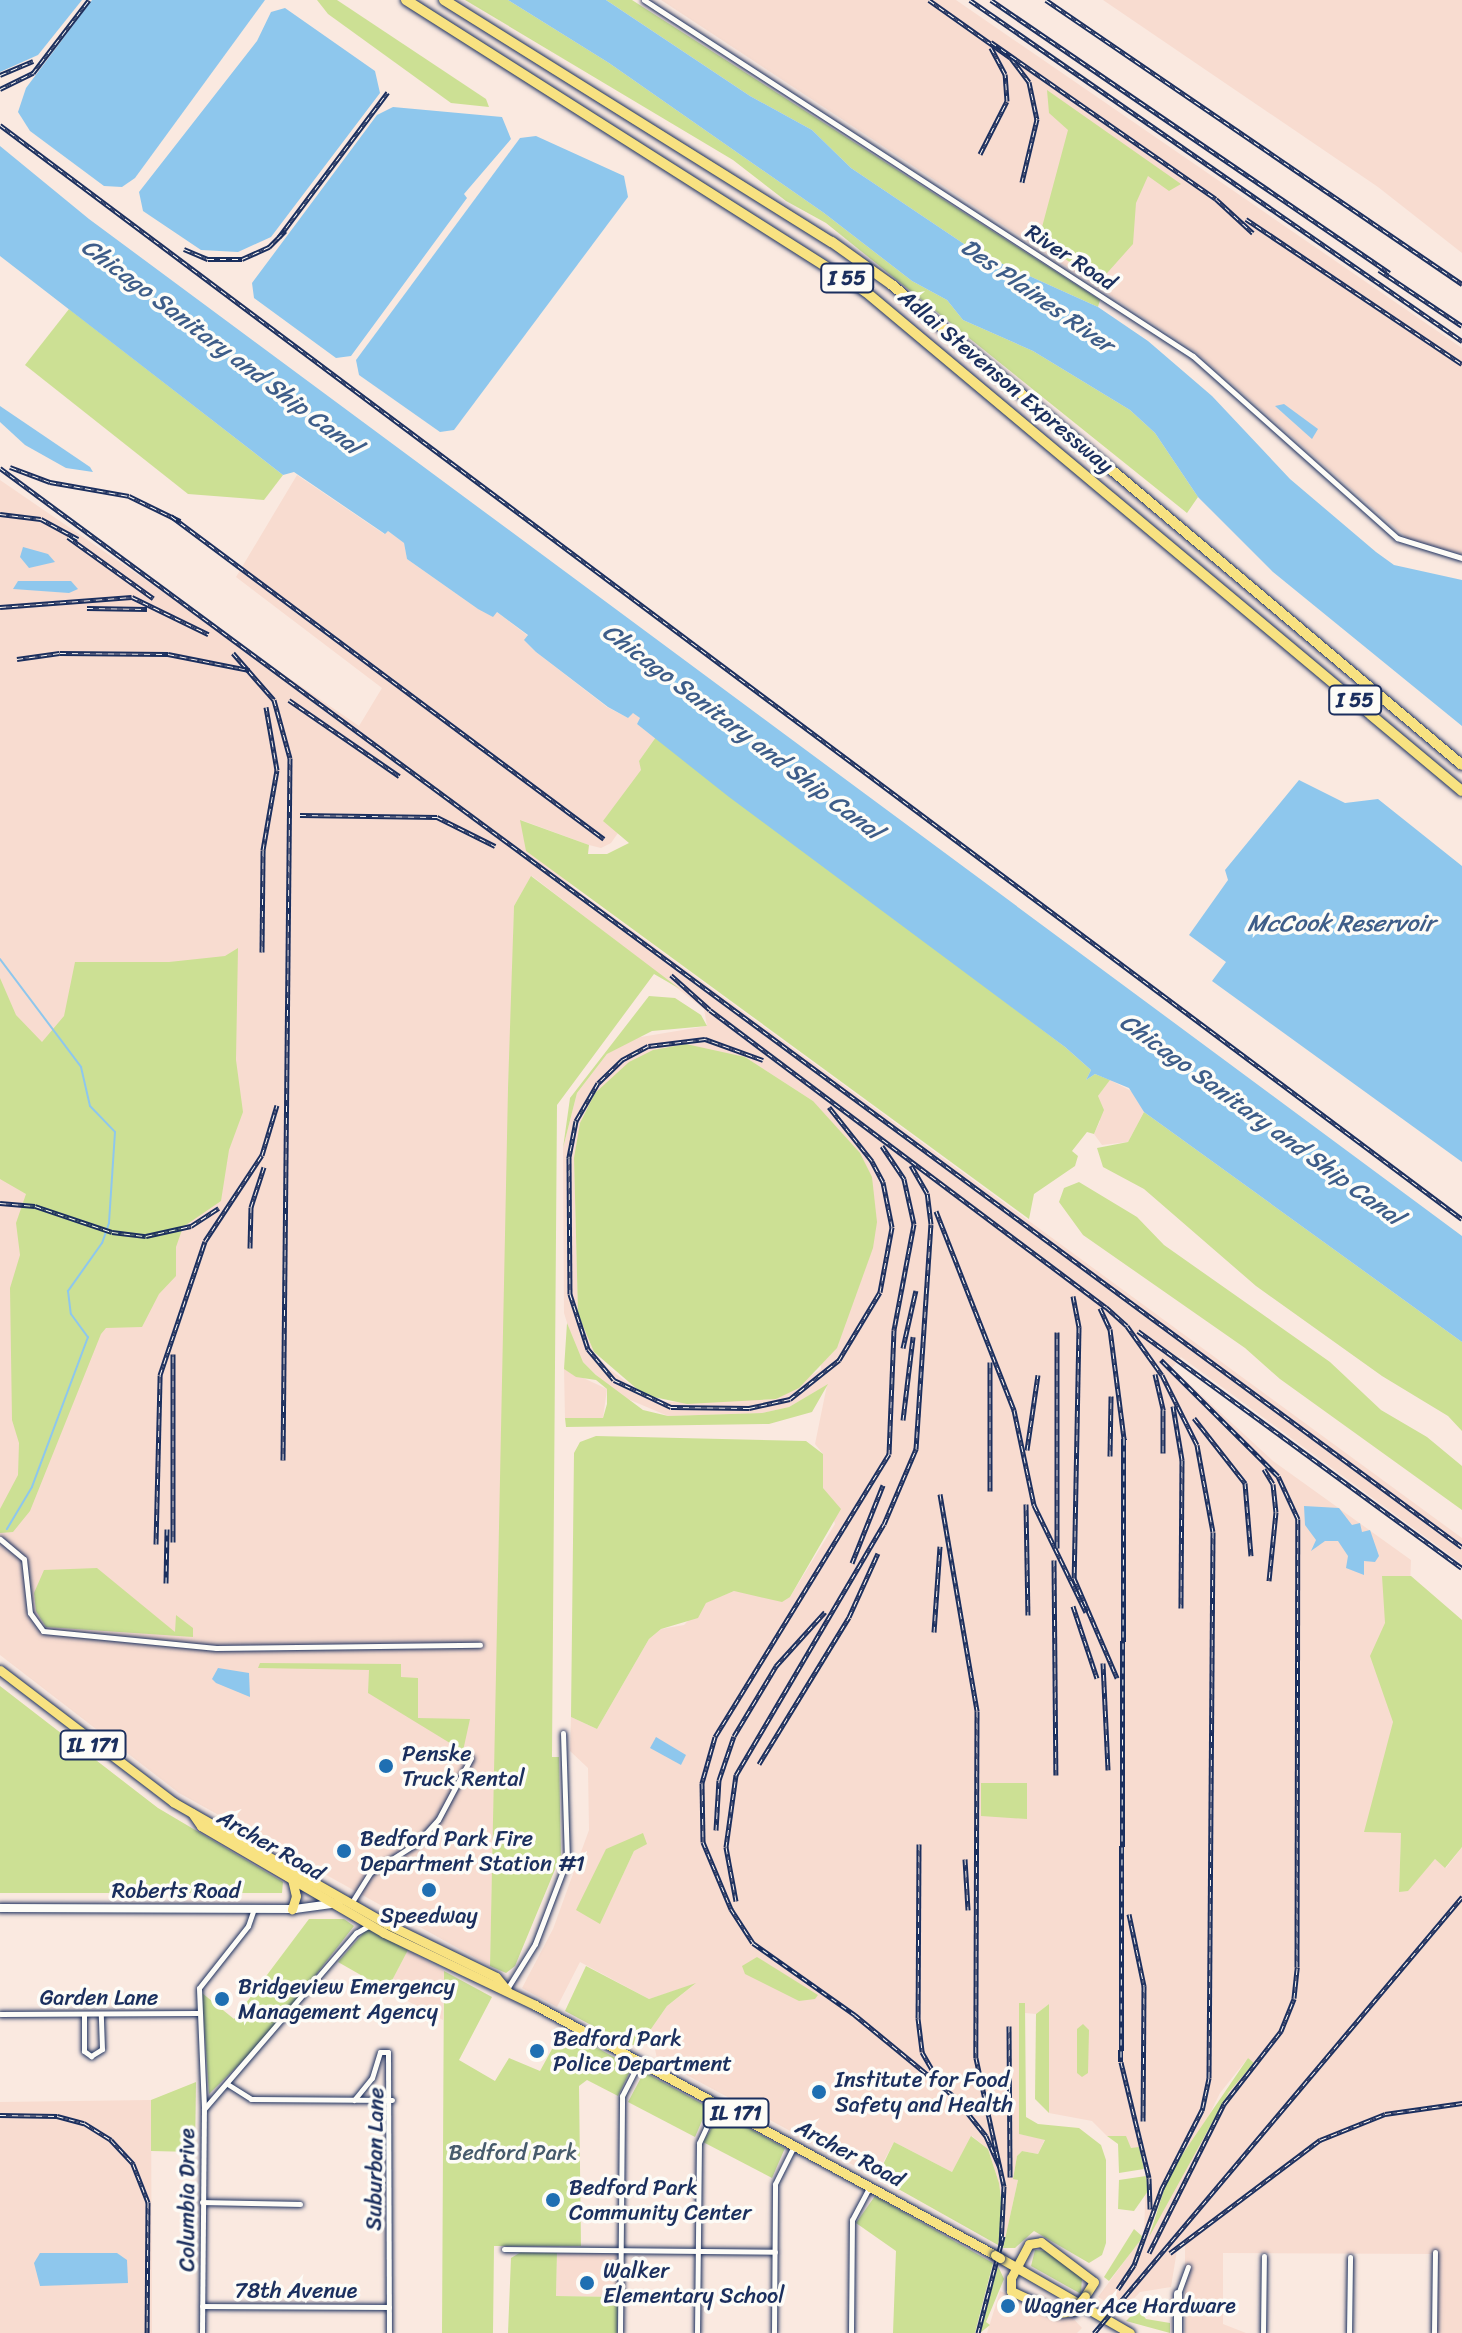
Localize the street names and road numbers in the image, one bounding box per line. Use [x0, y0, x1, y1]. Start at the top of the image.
street label: River Road [1021, 218, 1121, 296]
road number: I 55 [819, 262, 875, 294]
street label: Adlai Stevenson Expressway [892, 282, 1120, 480]
road number: I 55 [1327, 684, 1383, 716]
road number: IL 171 [59, 1729, 127, 1761]
street label: Archer Road [213, 1804, 329, 1886]
street label: Roberts Road [112, 1878, 240, 1904]
street label: Garden Lane [40, 1985, 158, 2011]
street label: Suburban Lane [361, 2087, 389, 2231]
road number: IL 171 [702, 2097, 770, 2129]
street label: Archer Road [791, 2113, 909, 2193]
street label: Columbia Drive [174, 2128, 200, 2272]
street label: 78th Avenue [235, 2278, 357, 2304]

